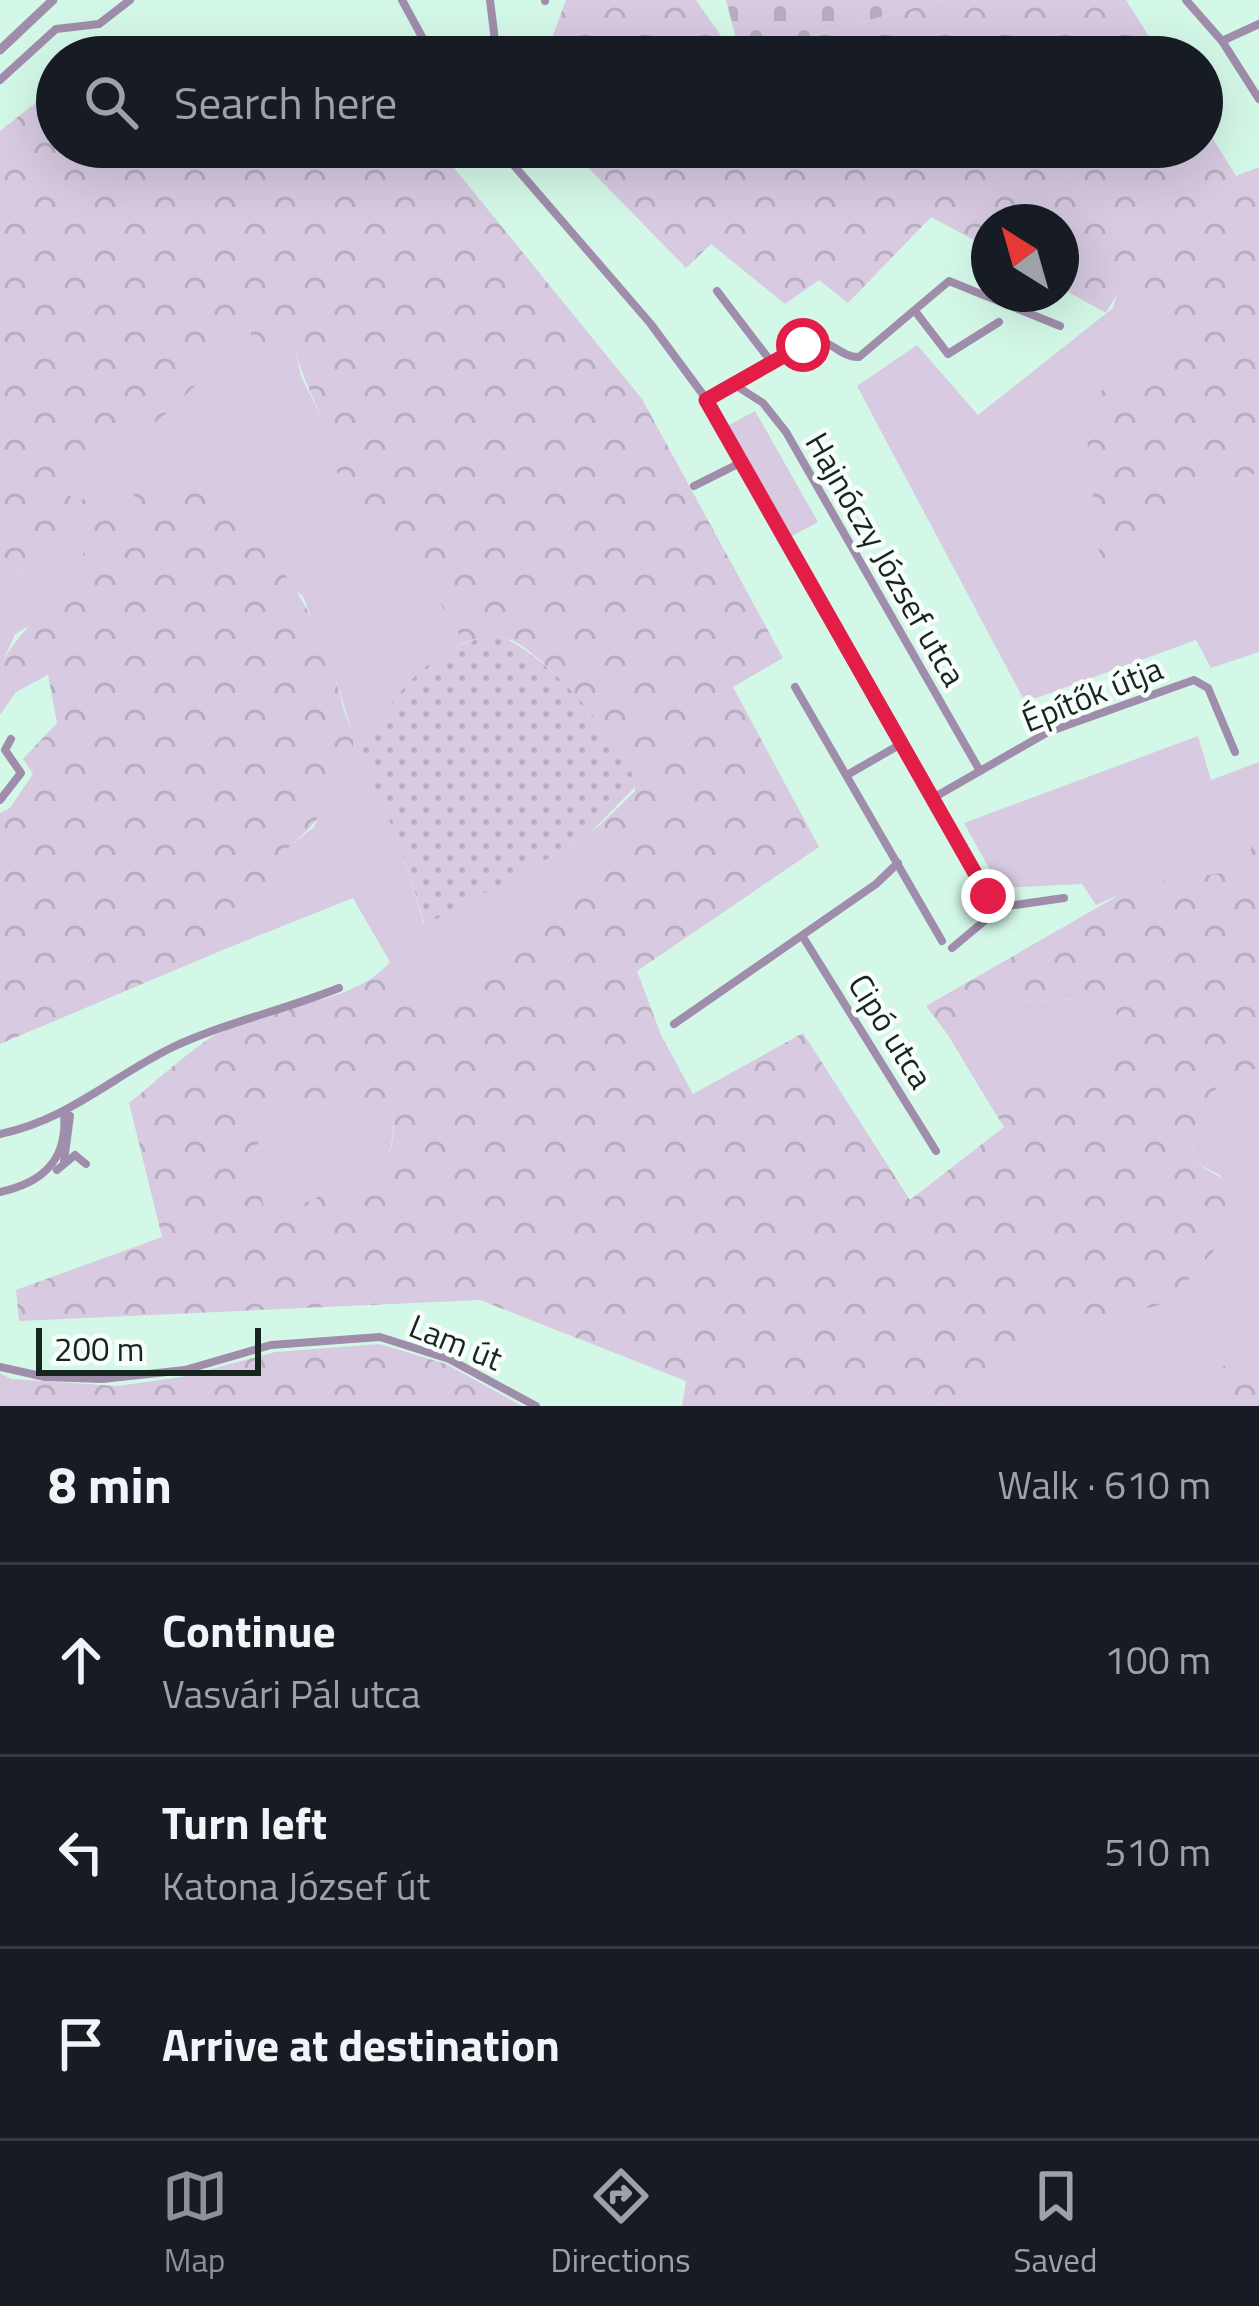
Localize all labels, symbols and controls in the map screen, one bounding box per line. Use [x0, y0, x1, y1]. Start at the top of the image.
search box [36, 36, 1223, 168]
text: Search here [174, 68, 397, 136]
icon: search [78, 69, 144, 135]
north arrow [971, 204, 1079, 312]
route start [776, 318, 830, 372]
street label: Hajnóczy József utca [793, 423, 979, 695]
street label: Építők útja [1014, 643, 1170, 745]
route end [961, 869, 1015, 923]
street label: Cipó utca [836, 964, 946, 1098]
street label: Lam út [402, 1301, 510, 1383]
scale bar [36, 1322, 261, 1375]
text: 200 m [54, 1324, 144, 1374]
text: 8 min [48, 1445, 172, 1523]
text: Walk · 610 m [997, 1455, 1211, 1514]
text: Continue [162, 1596, 336, 1664]
icon: ahead [48, 1627, 114, 1693]
text: 100 m [1104, 1630, 1211, 1689]
text: Vasvári Pál utca [162, 1664, 421, 1723]
text: Turn left [162, 1788, 327, 1856]
icon: left [48, 1819, 114, 1885]
text: 510 m [1104, 1822, 1211, 1881]
text: Katona József út [162, 1856, 430, 1915]
text: Arrive at destination [162, 2010, 560, 2078]
icon: arrive [48, 2011, 114, 2077]
tab: Map [162, 2163, 228, 2285]
tab: Directions [551, 2163, 691, 2285]
tab: Saved [1014, 2163, 1097, 2285]

